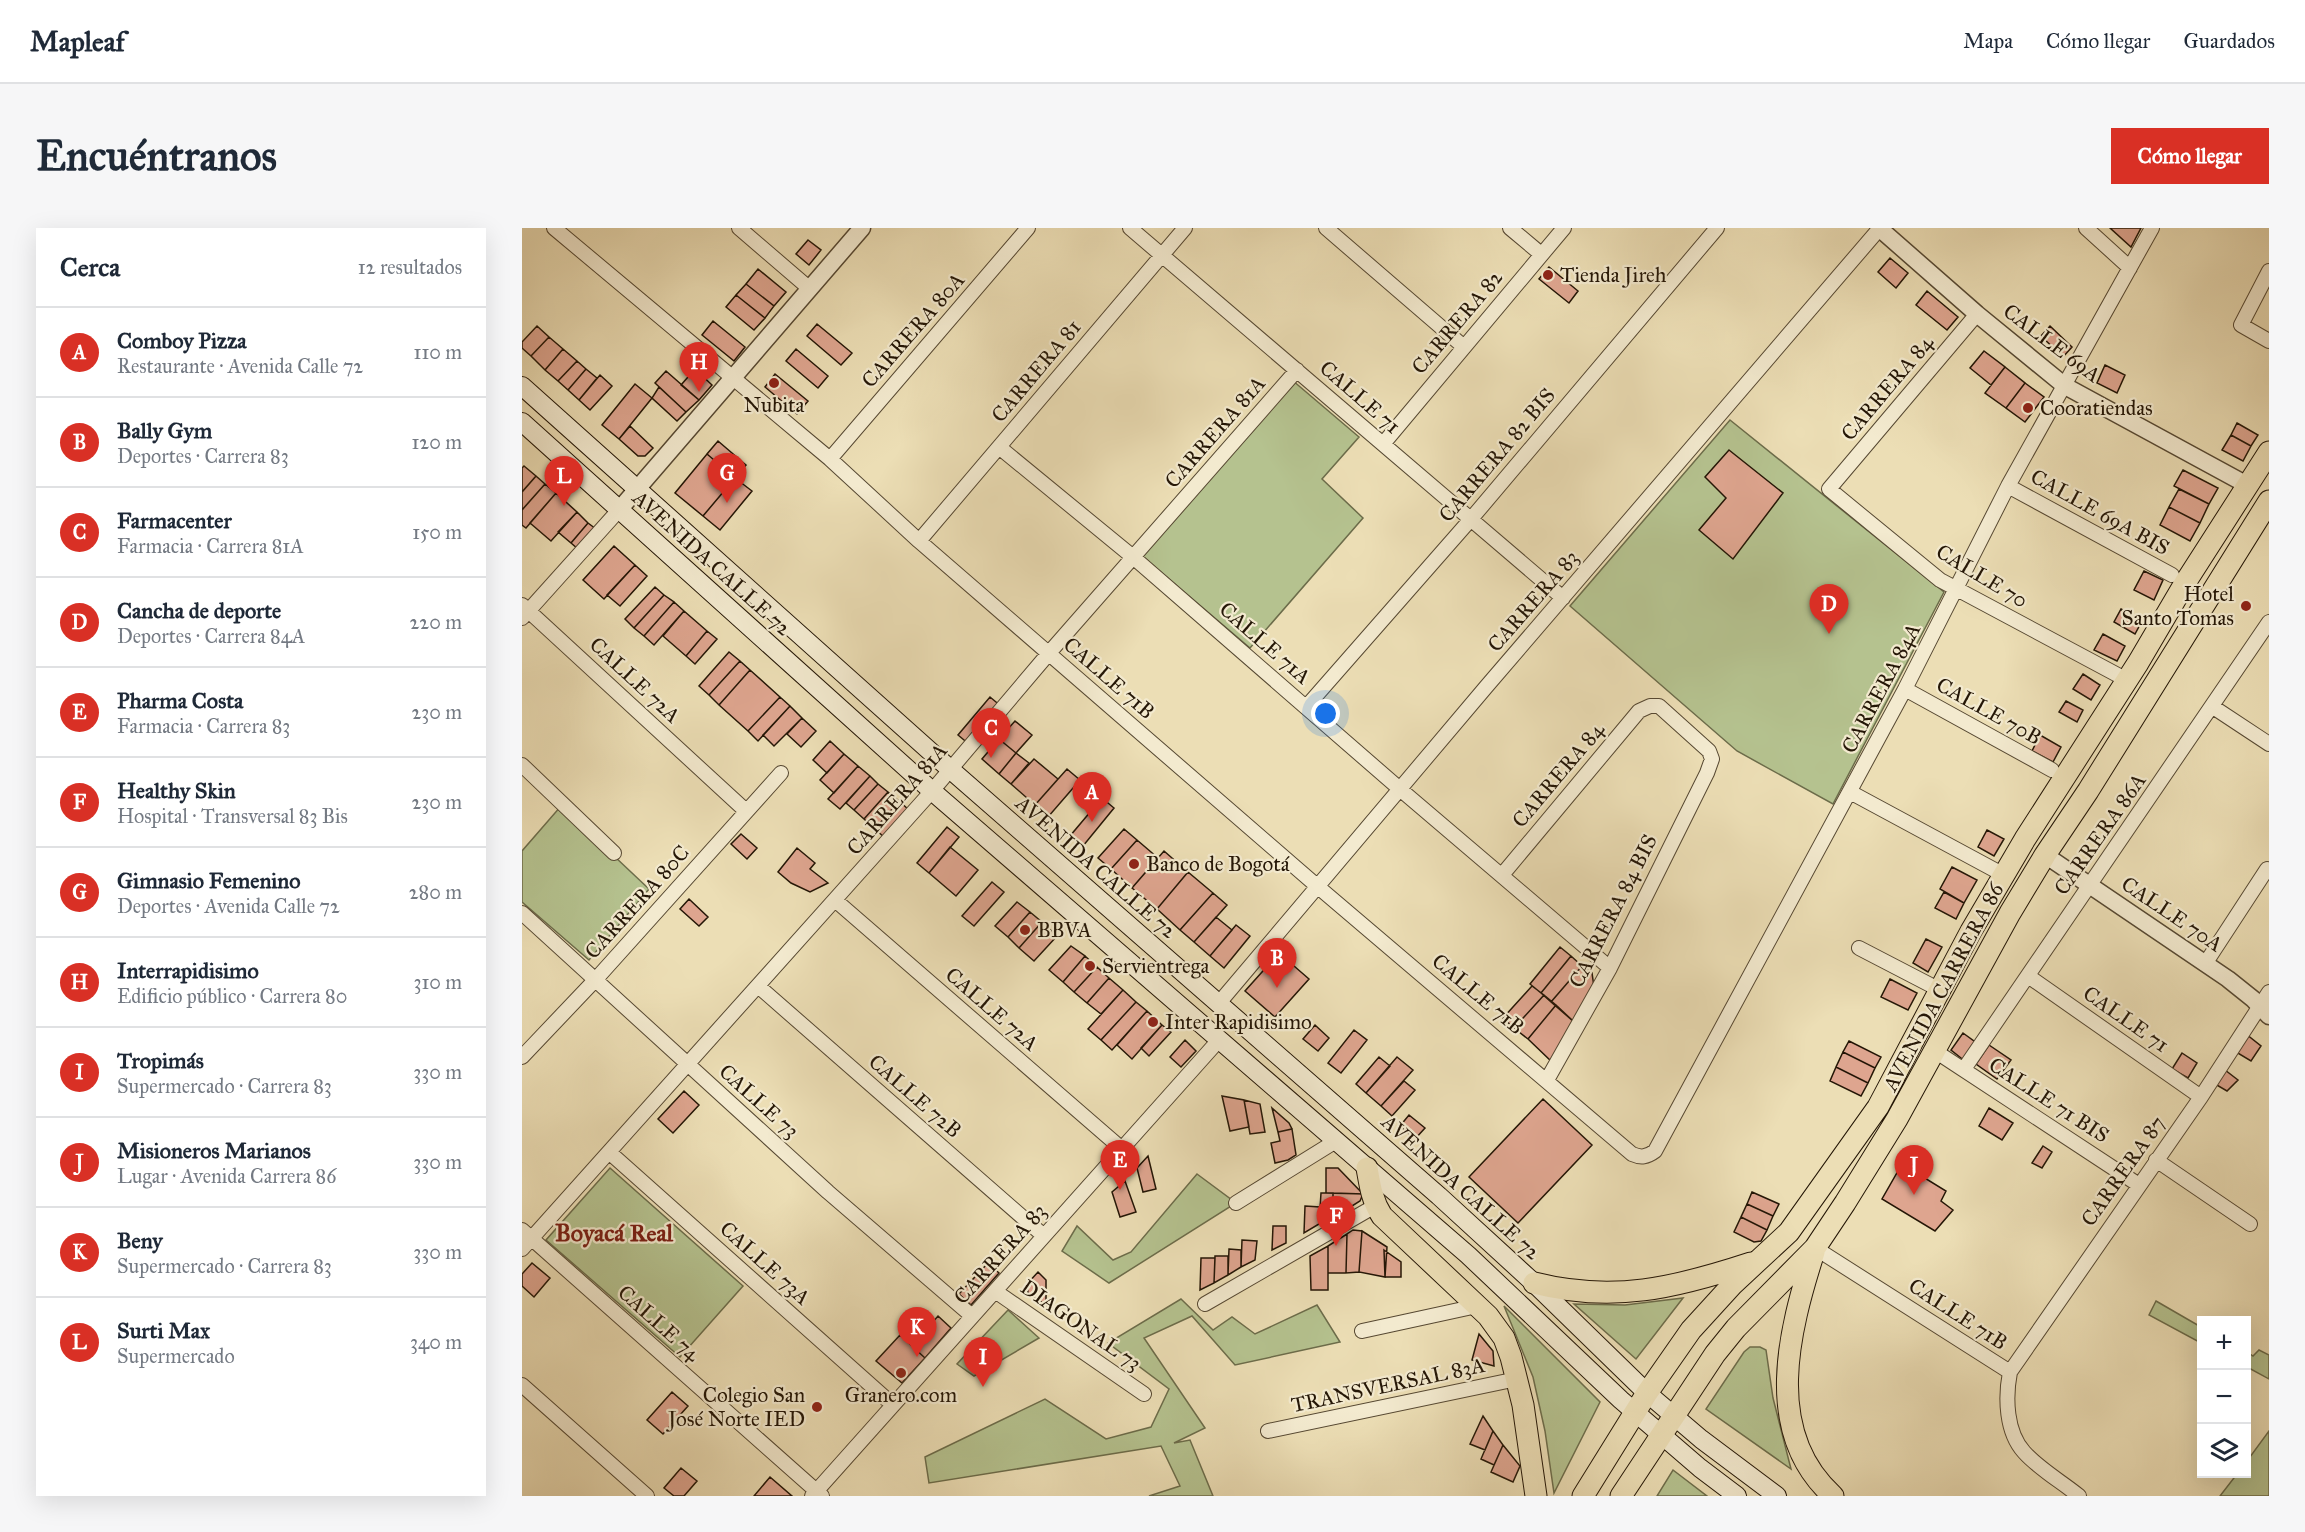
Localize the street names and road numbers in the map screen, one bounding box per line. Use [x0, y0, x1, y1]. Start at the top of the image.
street label: CARRERA 82 [1406, 264, 1509, 379]
street label: CARRERA 80A [856, 267, 970, 393]
street label: CALLE 69A [1998, 298, 2106, 388]
street label: CARRERA 81 [986, 314, 1086, 428]
street label: CARRERA 84 [1835, 329, 1939, 446]
street label: CALLE 71 [1314, 355, 1406, 439]
street label: CARRERA 81A [1159, 371, 1271, 493]
street label: CARRERA 82 BIS [1433, 383, 1561, 527]
street label: CALLE 69A BIS [2026, 463, 2174, 561]
street label: AVENIDA CALLE 72 [627, 484, 797, 641]
street label: CALLE 70 [1931, 538, 2033, 614]
street label: CARRERA 83 [1482, 545, 1584, 657]
street label: CALLE 71A [1214, 596, 1316, 690]
street label: CARRERA 84A [1836, 619, 1926, 757]
street label: CALLE 72A [584, 631, 686, 729]
street label: CALLE 71B [1058, 631, 1160, 725]
street label: CALLE 70B [1932, 671, 2046, 751]
street label: CARRERA 84 [1506, 716, 1610, 833]
street label: CARRERA 81A [841, 738, 953, 860]
street label: CARRERA 86A [2048, 768, 2152, 900]
street label: AVENIDA CALLE 72 [1011, 790, 1181, 944]
street label: CARRERA 84 BIS [1563, 830, 1663, 992]
street label: CARRERA 80C [579, 840, 695, 964]
street label: CALLE 70A [2116, 871, 2228, 957]
street label: AVENIDA CARRERA 86 [1877, 877, 2010, 1097]
street label: CALLE 71B [1427, 948, 1529, 1040]
street label: CALLE 72A [940, 962, 1044, 1056]
street label: CALLE 71 [2078, 980, 2174, 1058]
street label: CALLE 72B [863, 1049, 967, 1143]
street label: CALLE 71 BIS [1984, 1052, 2114, 1148]
street label: CALLE 73 [714, 1058, 804, 1144]
street label: AVENIDA CALLE 72 [1376, 1108, 1546, 1265]
street label: CARRERA 87 [2075, 1111, 2171, 1231]
street label: CARRERA 83 [948, 1198, 1052, 1310]
street label: CALLE 73A [714, 1216, 816, 1310]
street label: CALLE 71B [1904, 1272, 2012, 1356]
street label: DIAGONAL 73 [1016, 1274, 1146, 1376]
street label: CALLE 74 [613, 1279, 706, 1367]
street label: TRANSVERSAL 83A [1289, 1352, 1487, 1418]

